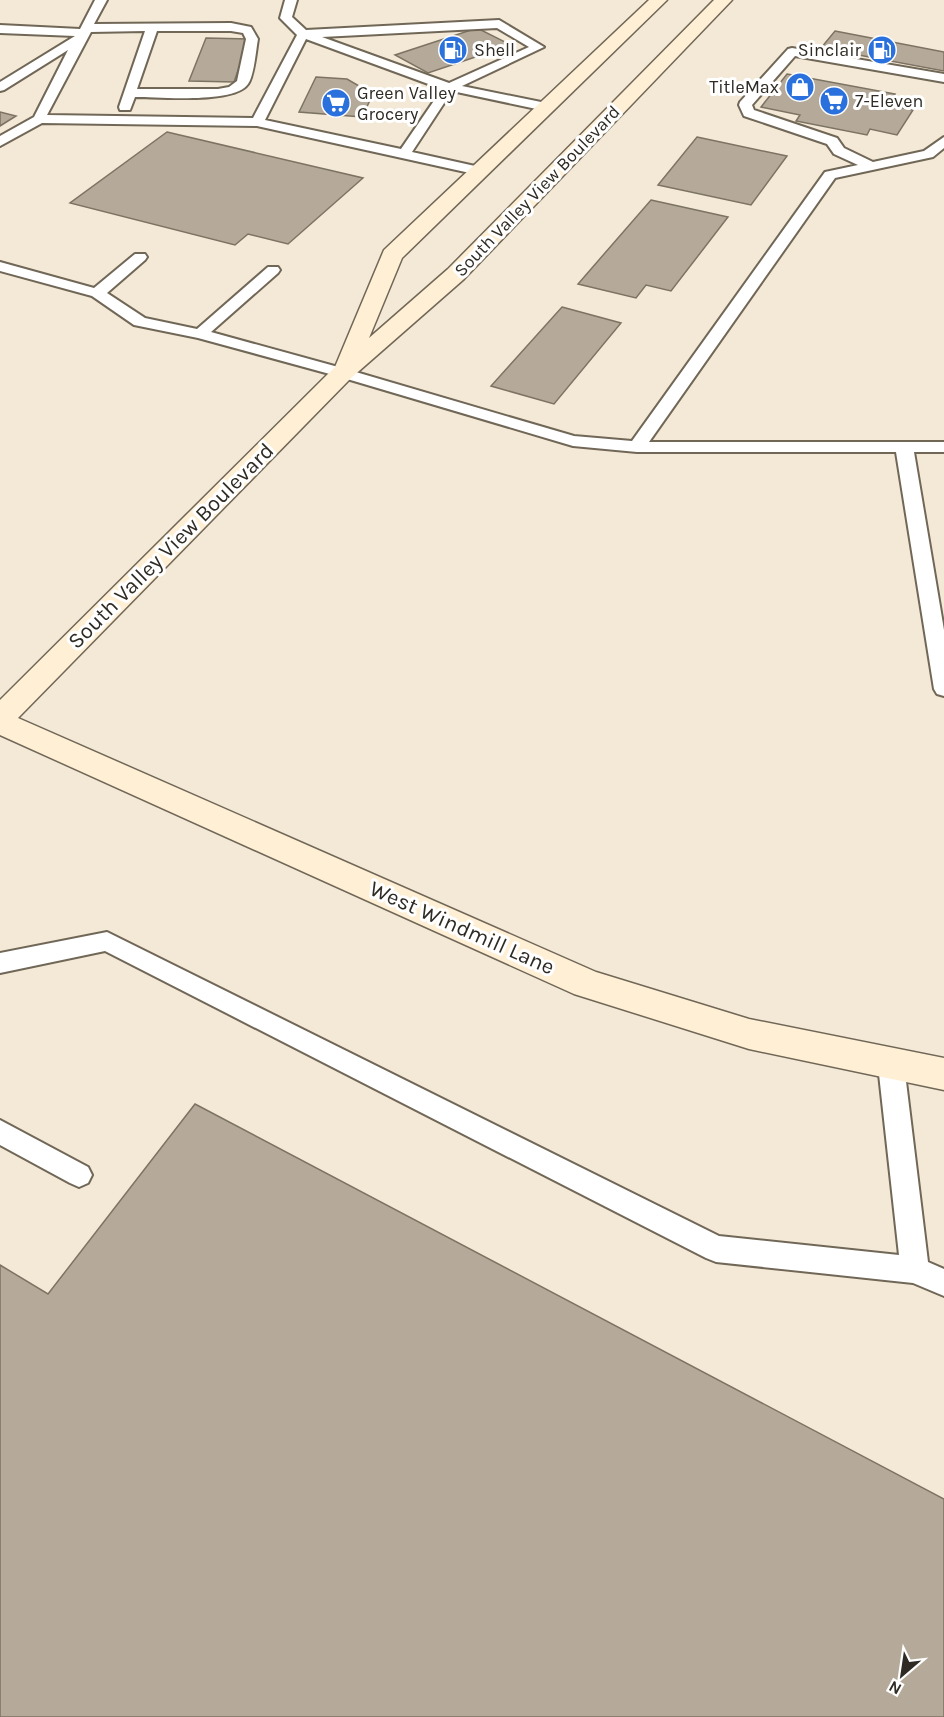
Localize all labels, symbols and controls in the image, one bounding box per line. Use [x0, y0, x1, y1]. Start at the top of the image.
fuel station icon: Shell [437, 34, 469, 66]
fuel station icon: Sinclair [866, 34, 898, 66]
place label: Shell [474, 39, 515, 61]
place label: Sinclair [798, 39, 861, 61]
shop icon: TitleMax [784, 71, 816, 103]
place label: TitleMax [709, 76, 779, 98]
place label: Green Valley Grocery [357, 82, 457, 125]
supermarket icon: 7-Eleven [818, 85, 850, 117]
supermarket icon: Green Valley Grocery [320, 87, 352, 119]
place label: 7-Eleven [855, 90, 923, 112]
street label: South Valley View Boulevard [449, 101, 625, 281]
street label: South Valley View Boulevard [63, 438, 279, 654]
street label: West Windmill Lane [366, 876, 558, 980]
north arrow [872, 1645, 932, 1705]
text: N [885, 1677, 905, 1699]

